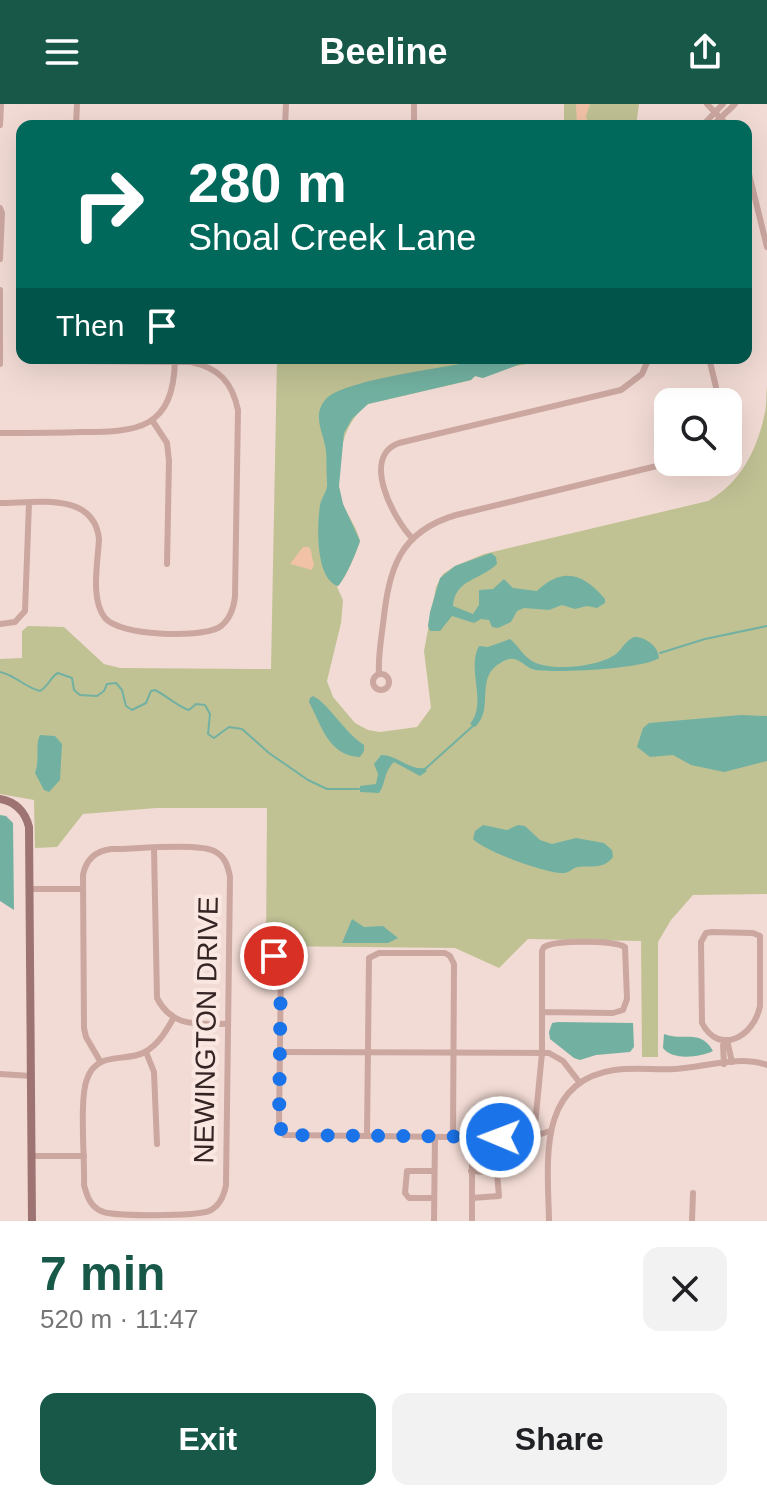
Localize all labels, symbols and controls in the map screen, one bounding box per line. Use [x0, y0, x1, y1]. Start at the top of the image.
icon: menu [40, 30, 84, 74]
icon: share [683, 30, 727, 74]
text: Beeline [319, 31, 448, 72]
text: 280 m [188, 151, 347, 214]
icon: right [56, 152, 160, 256]
text: Shoal Creek Lane [188, 217, 476, 258]
icon: arrive [140, 304, 184, 348]
text: Then [56, 309, 124, 342]
map controls [654, 388, 742, 476]
button: search [654, 388, 742, 476]
street label: NEWINGTON DRIVE [188, 896, 224, 1164]
pin [240, 922, 308, 990]
icon: arrive [252, 934, 296, 978]
position arrow [458, 1095, 542, 1179]
text: 7 min [40, 1247, 165, 1300]
button: close [643, 1247, 727, 1331]
text: 520 m · 11:47 [40, 1304, 199, 1334]
button: Exit [40, 1393, 376, 1485]
button: Share [392, 1393, 727, 1485]

